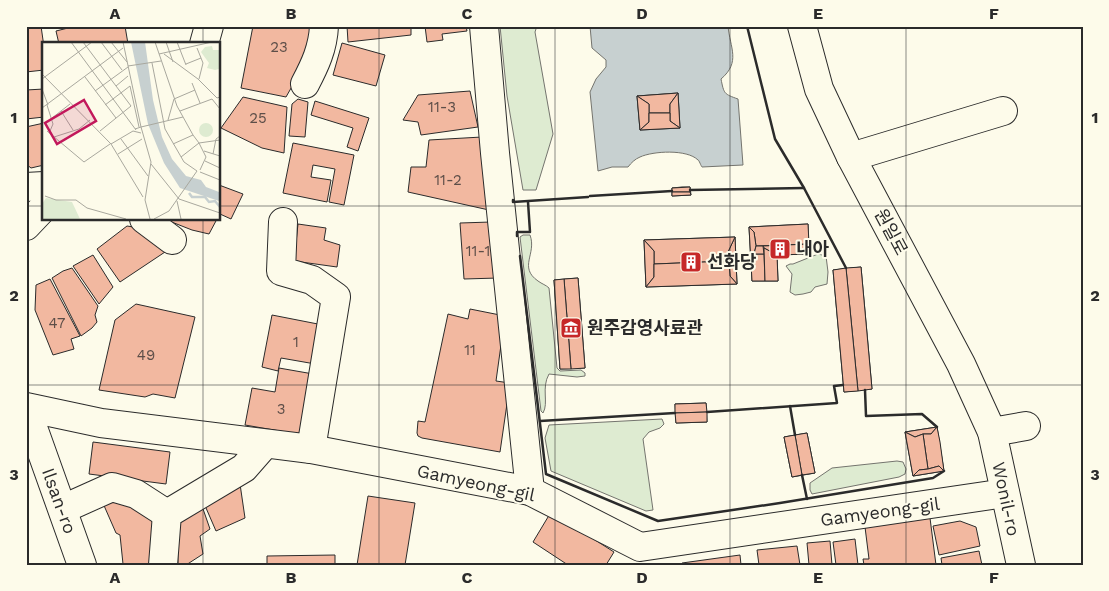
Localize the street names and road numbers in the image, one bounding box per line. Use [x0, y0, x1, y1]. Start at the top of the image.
street label: 원일로 [871, 205, 912, 259]
street label: Gamyeong-gil [415, 460, 538, 505]
street label: Wonil-ro [988, 460, 1025, 538]
street label: Ilsan-ro [38, 465, 81, 537]
street label: Gamyeong-gil [819, 493, 941, 530]

